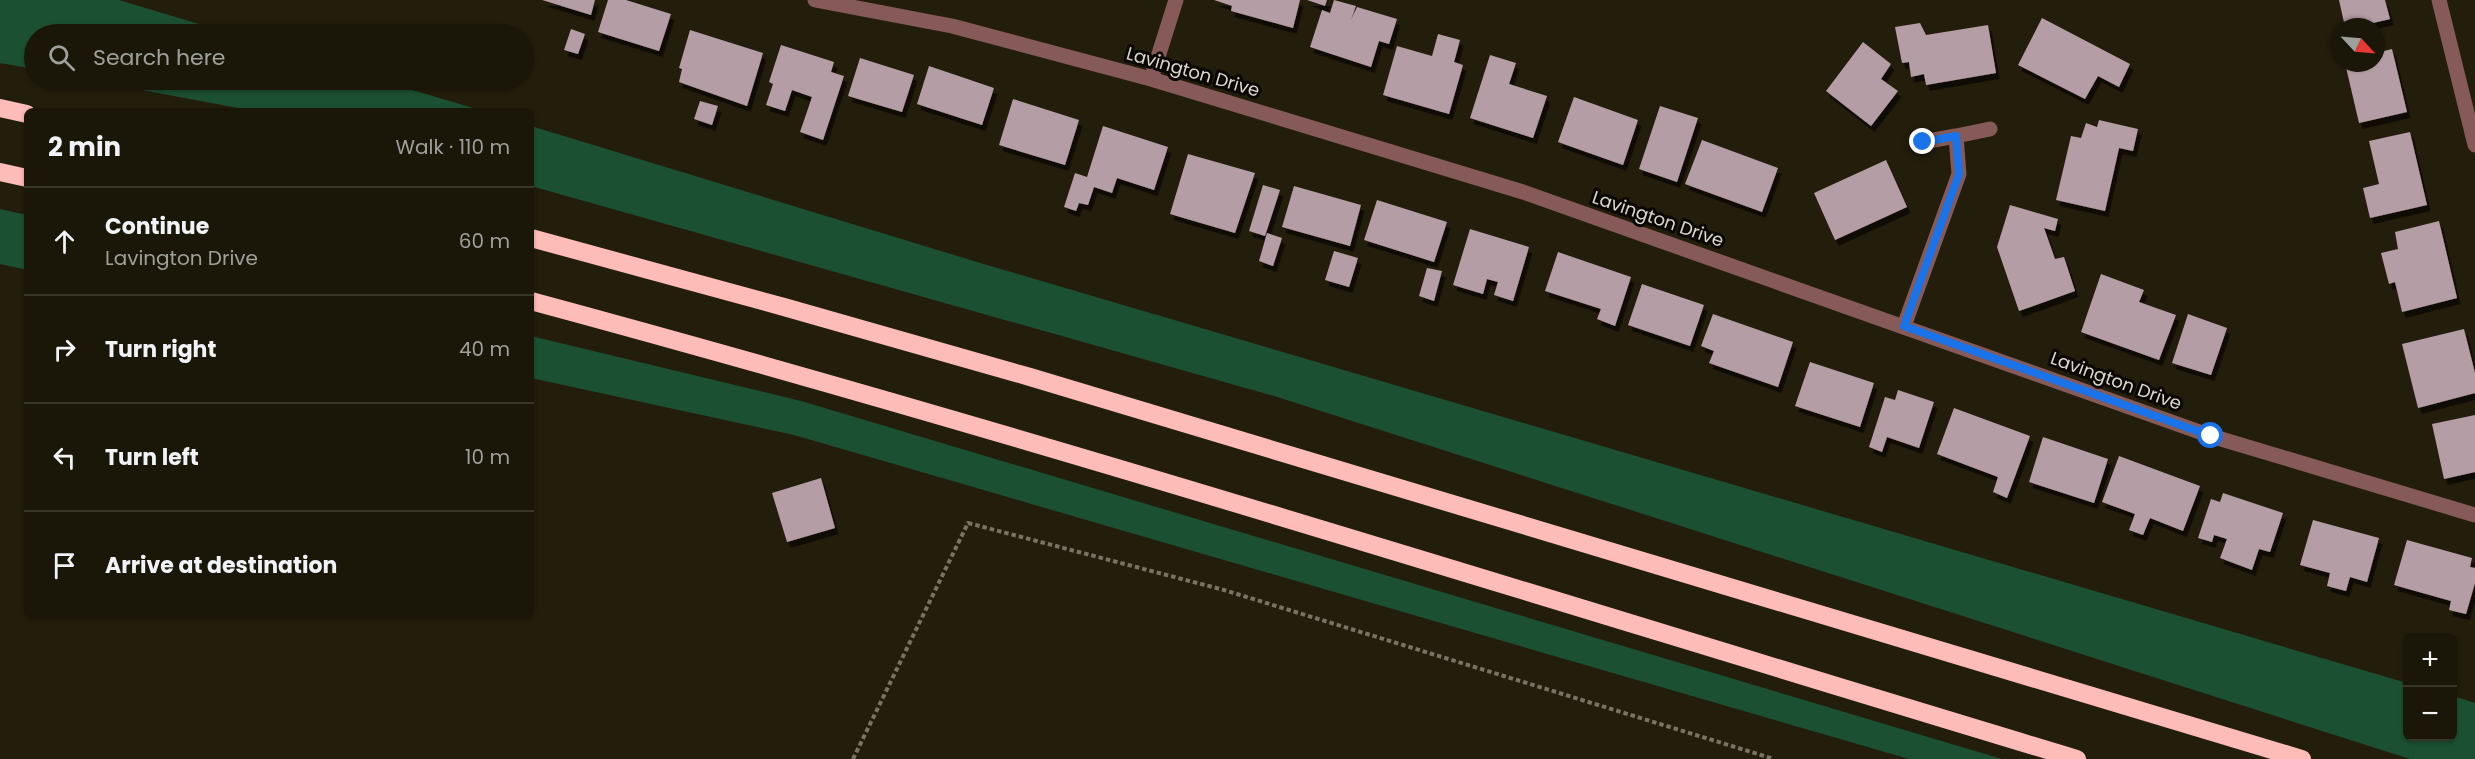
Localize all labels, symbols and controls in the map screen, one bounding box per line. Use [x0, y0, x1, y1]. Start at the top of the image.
north arrow [2331, 18, 2385, 72]
search box [24, 24, 534, 90]
icon: search [45, 41, 78, 74]
street label: Lavington Drive [1124, 41, 1263, 103]
text: Search here [93, 42, 226, 73]
route end [1909, 128, 1935, 154]
text: 2 min [48, 129, 121, 165]
text: Walk · 110 m [396, 133, 510, 161]
street label: Lavington Drive [1589, 184, 1727, 253]
text: Continue [105, 211, 209, 242]
icon: ahead [48, 225, 81, 258]
text: 60 m [459, 227, 510, 255]
text: Lavington Drive [105, 244, 258, 272]
icon: right [48, 333, 81, 366]
text: Turn right [105, 334, 216, 365]
text: 40 m [459, 335, 510, 363]
street label: Lavington Drive [2047, 345, 2185, 416]
route start [2197, 422, 2223, 448]
icon: left [48, 441, 81, 474]
text: Turn left [105, 442, 199, 473]
text: 10 m [465, 443, 510, 471]
icon: arrive [48, 549, 81, 582]
text: Arrive at destination [105, 550, 337, 581]
map controls [2403, 633, 2457, 741]
button: + [2403, 633, 2457, 687]
button: − [2403, 687, 2457, 741]

